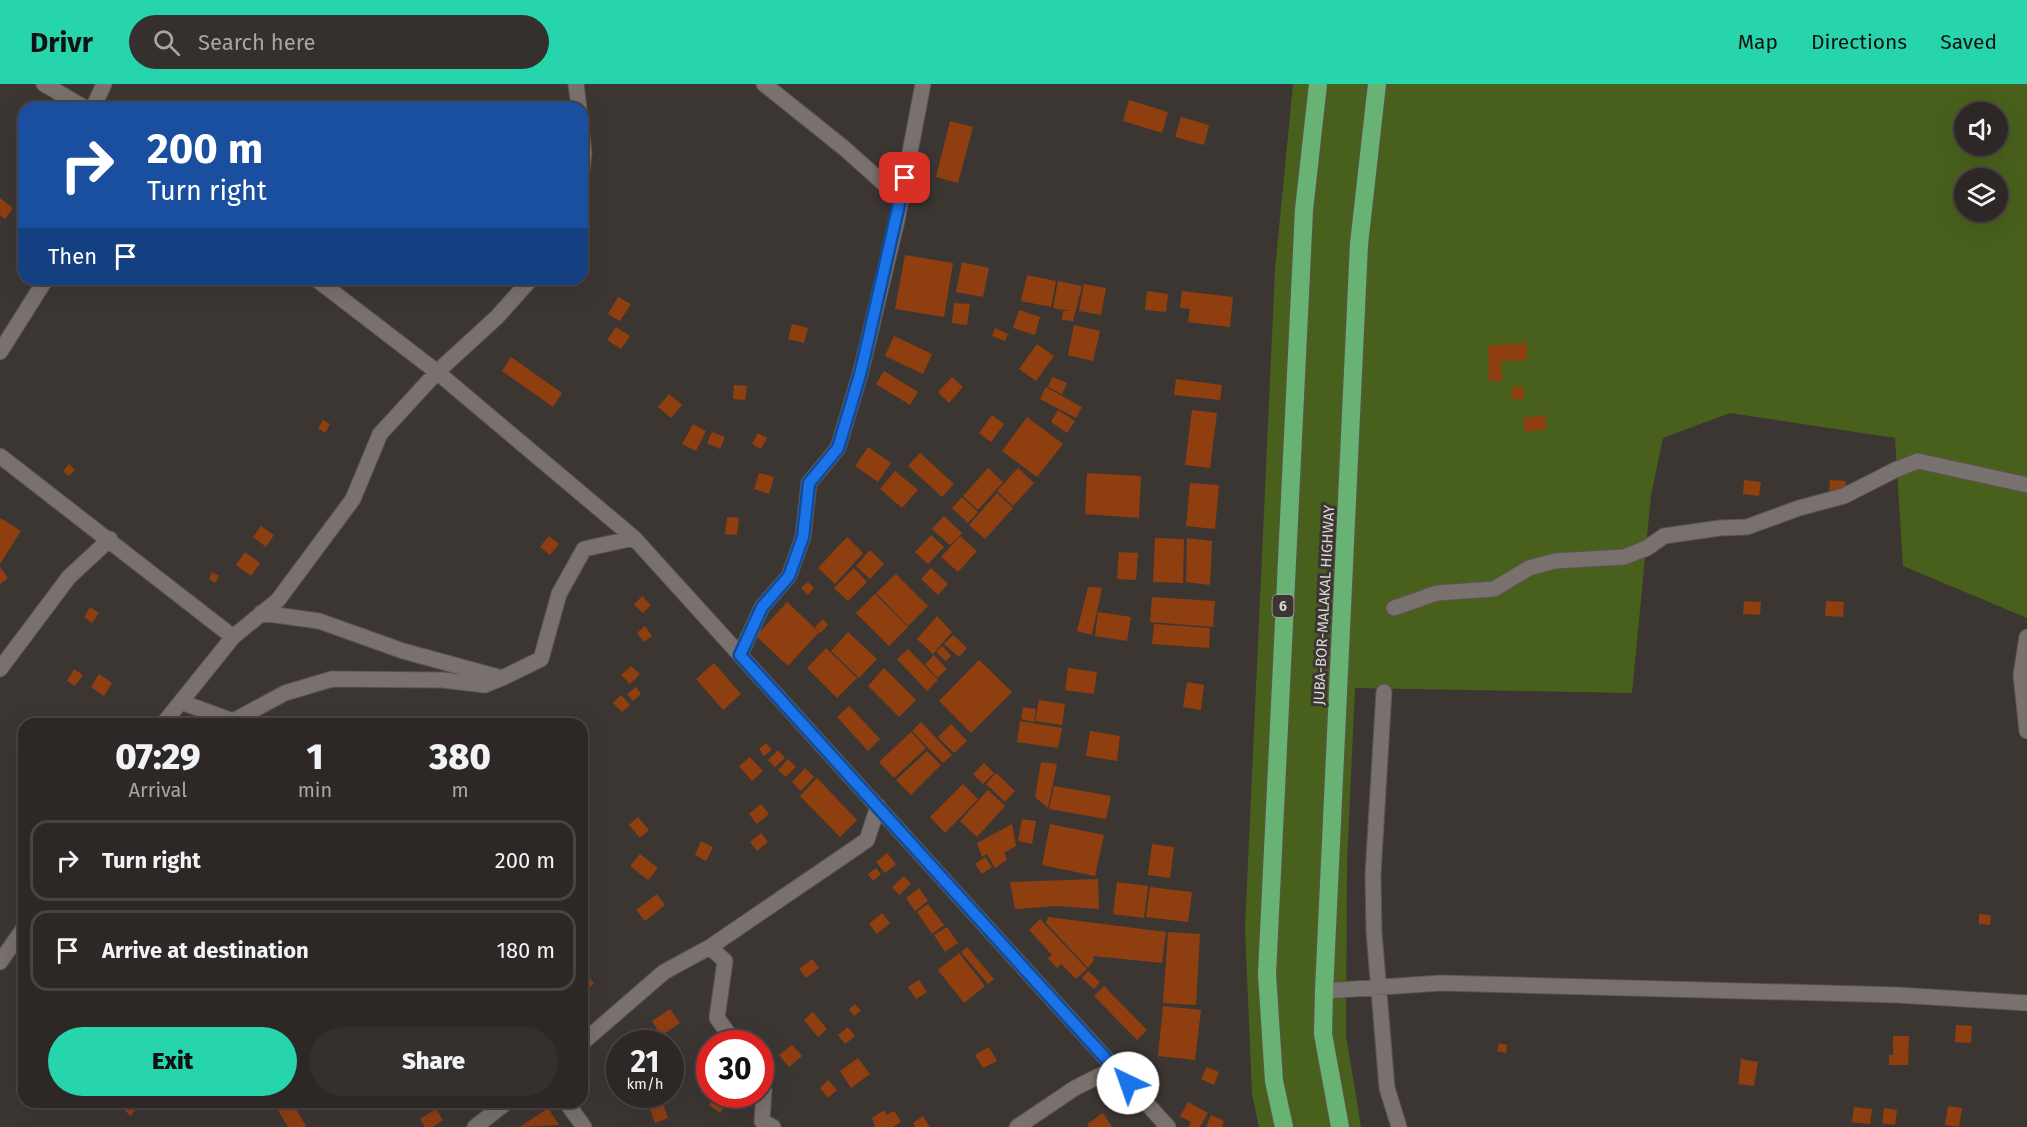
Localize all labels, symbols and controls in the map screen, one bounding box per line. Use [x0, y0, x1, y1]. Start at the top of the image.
search box [129, 15, 549, 69]
text: Drivr [30, 26, 93, 59]
icon: search [150, 26, 183, 59]
text: Search here [198, 29, 315, 56]
text: Map [1738, 29, 1778, 55]
text: Directions [1811, 29, 1907, 55]
text: Saved [1940, 29, 1997, 55]
map controls [1954, 102, 2008, 222]
button: sound [1954, 102, 2008, 156]
text: 200 m [147, 124, 263, 174]
icon: right [48, 126, 126, 204]
pin [879, 152, 930, 203]
icon: arrive [888, 161, 921, 194]
button: layers [1954, 168, 2008, 222]
text: Turn right [147, 175, 267, 207]
icon: arrive [109, 240, 142, 273]
text: Then [48, 243, 97, 270]
street label: JUBA-BOR-MALAKAL HIGHWAY [1310, 504, 1338, 705]
road number: 6 [1272, 595, 1294, 617]
text: 07:29 [115, 735, 201, 779]
text: 1 [306, 735, 323, 779]
text: 380 [429, 735, 491, 779]
text: Arrival [129, 778, 187, 802]
text: min [298, 778, 332, 802]
text: m [452, 778, 469, 802]
icon: right [51, 844, 84, 877]
text: Turn right [102, 847, 201, 874]
text: 200 m [495, 847, 555, 874]
icon: arrive [51, 934, 84, 967]
text: Arrive at destination [102, 937, 309, 964]
text: 180 m [496, 937, 555, 964]
button: Exit [48, 1027, 297, 1096]
button: Share [309, 1027, 558, 1096]
speed limit sign: 30 [696, 1030, 774, 1108]
text: 21 [631, 1044, 659, 1080]
position arrow [1096, 1051, 1160, 1115]
text: km/h [626, 1075, 664, 1093]

